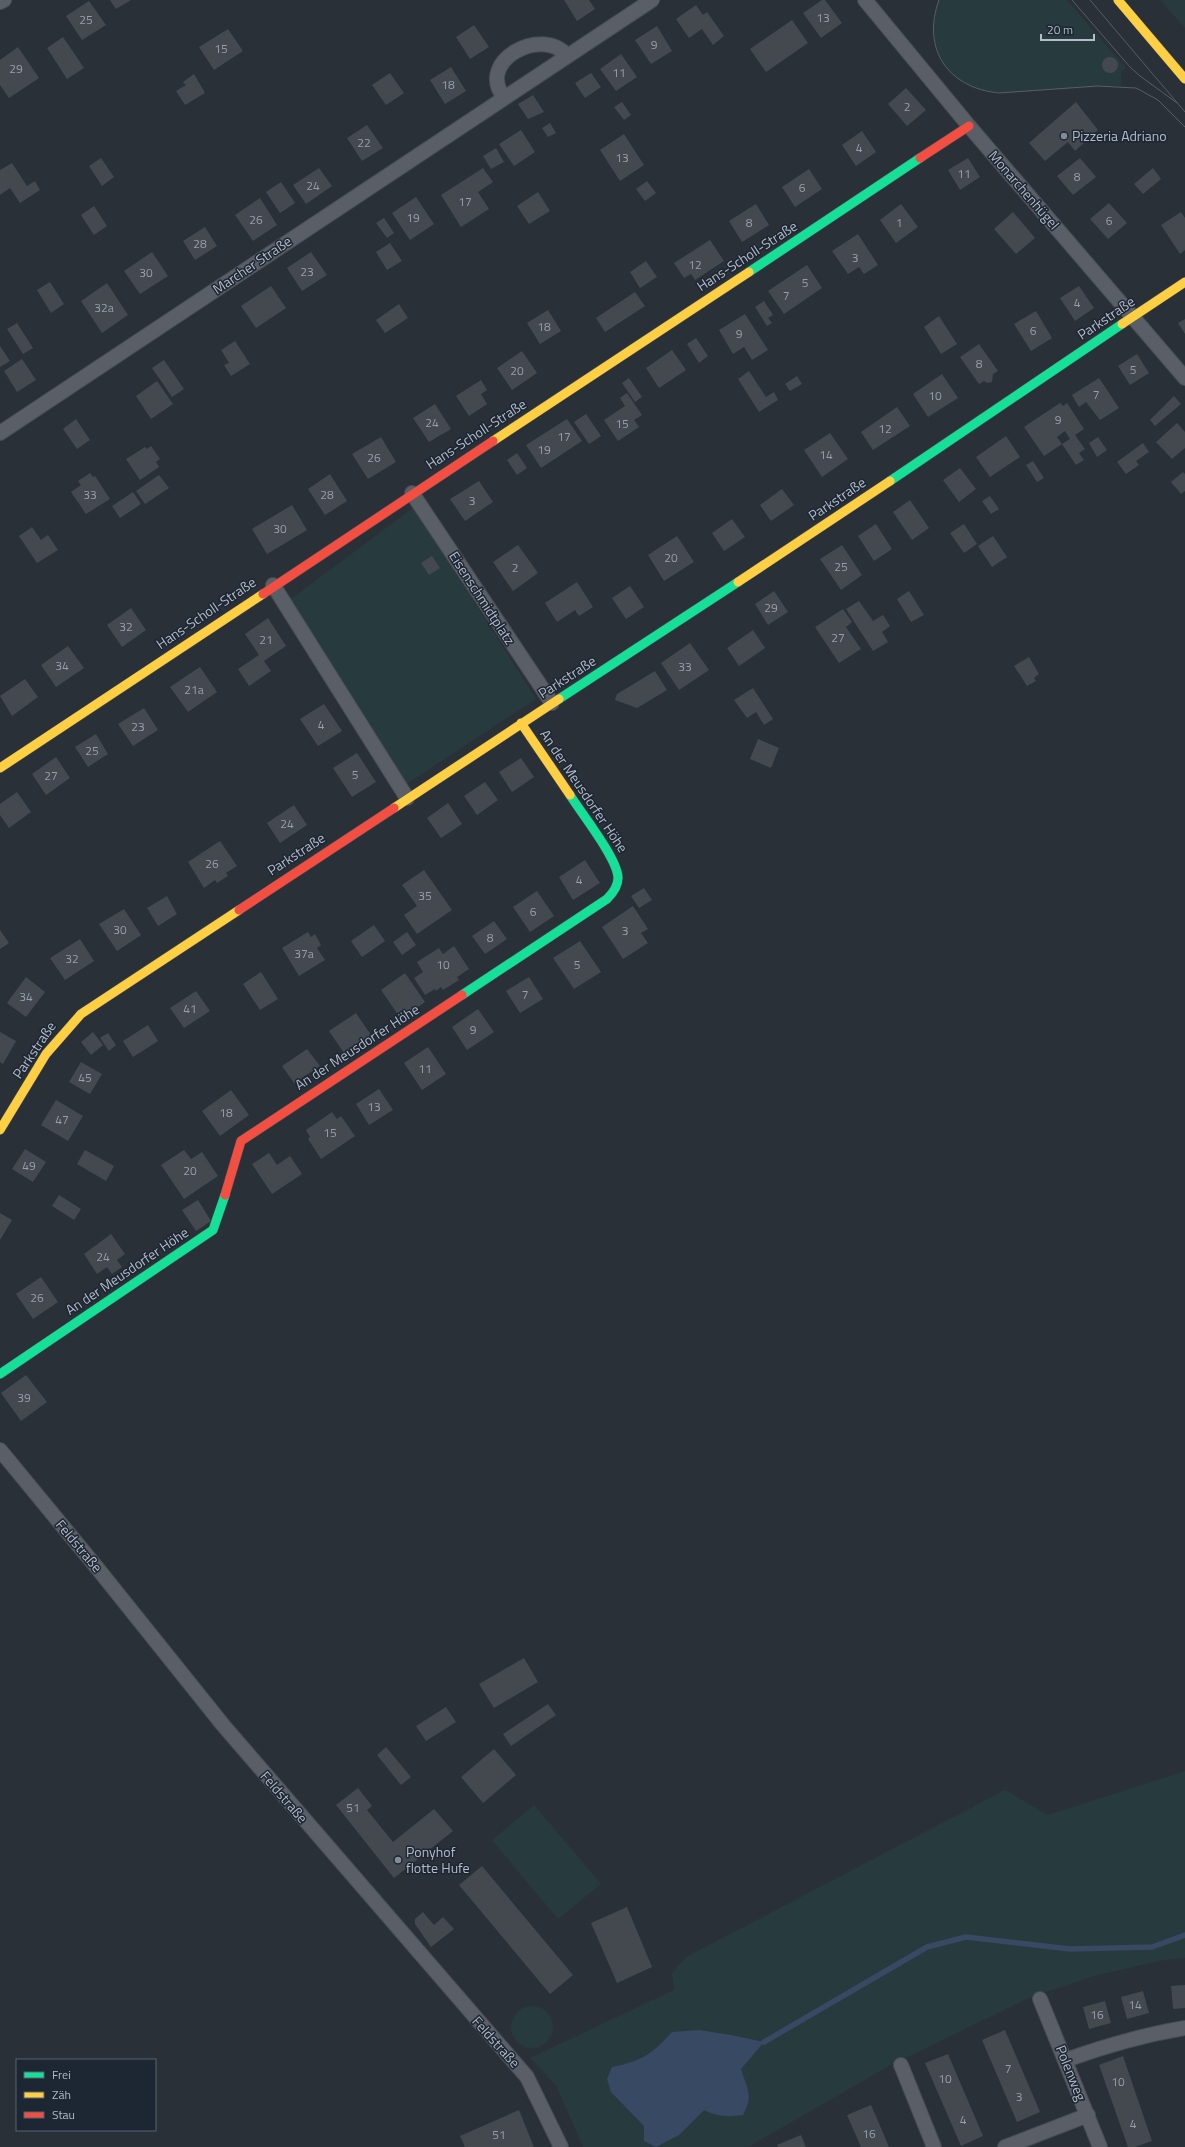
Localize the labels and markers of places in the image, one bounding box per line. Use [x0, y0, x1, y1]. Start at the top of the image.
place label: Pizzeria Adriano [1072, 125, 1167, 146]
marker: Pizzeria Adriano [1059, 131, 1069, 141]
place label: Ponyhof flotte Hufe [406, 1841, 470, 1878]
marker: Ponyhof flotte Hufe [393, 1855, 403, 1865]

